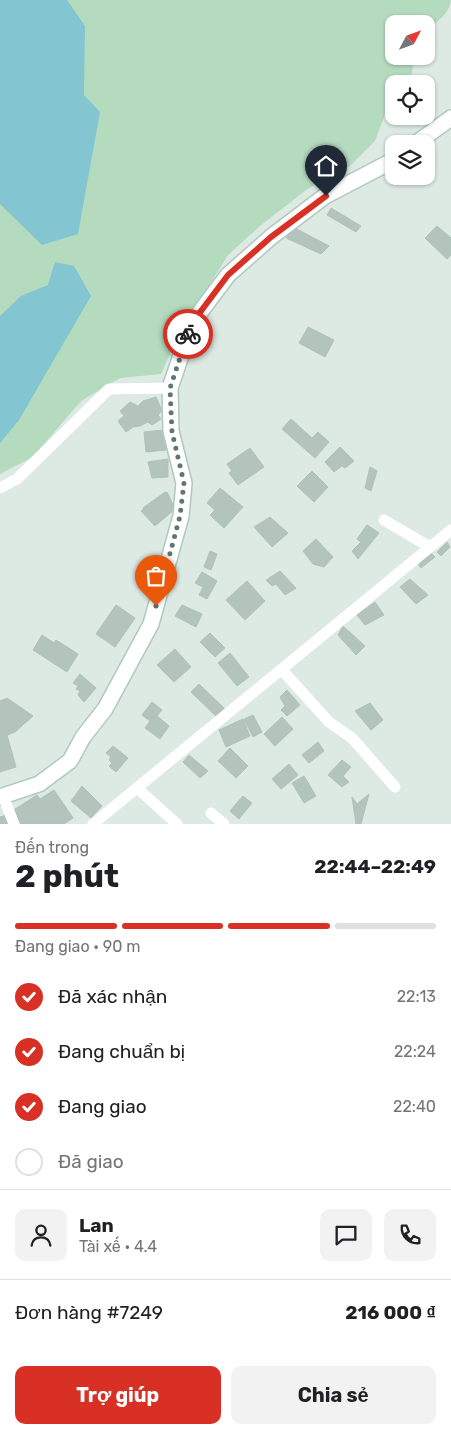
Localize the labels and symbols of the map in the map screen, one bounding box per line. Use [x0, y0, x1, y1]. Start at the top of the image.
north arrow [385, 15, 435, 65]
pin [305, 145, 347, 196]
courier [163, 309, 213, 359]
pin [135, 555, 177, 606]

